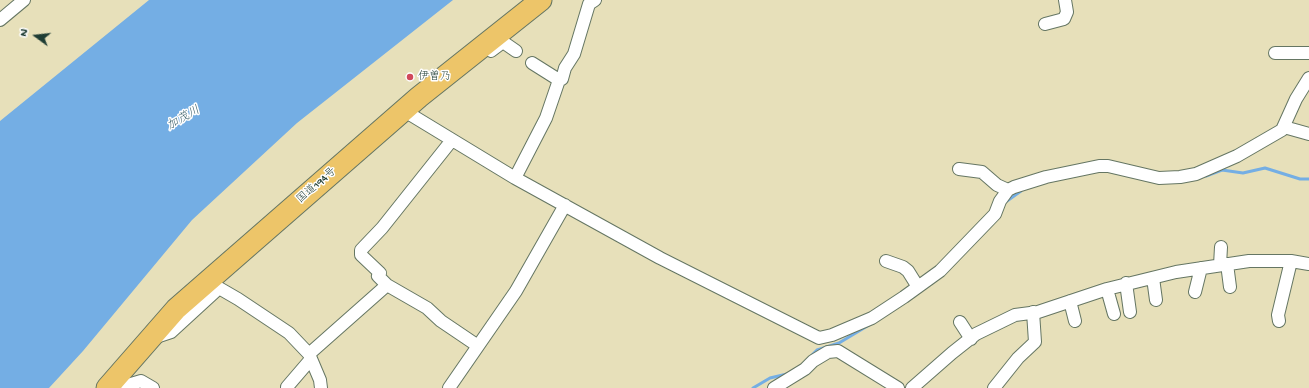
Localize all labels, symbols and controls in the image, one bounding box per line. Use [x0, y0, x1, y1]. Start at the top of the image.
north arrow [16, 16, 56, 56]
text: N [18, 28, 31, 38]
place label: 伊曽乃 [418, 70, 451, 84]
marker: 伊曽乃 [405, 72, 415, 82]
water label: 加茂川 [165, 104, 203, 134]
street label: 国道194号 [294, 165, 340, 207]

